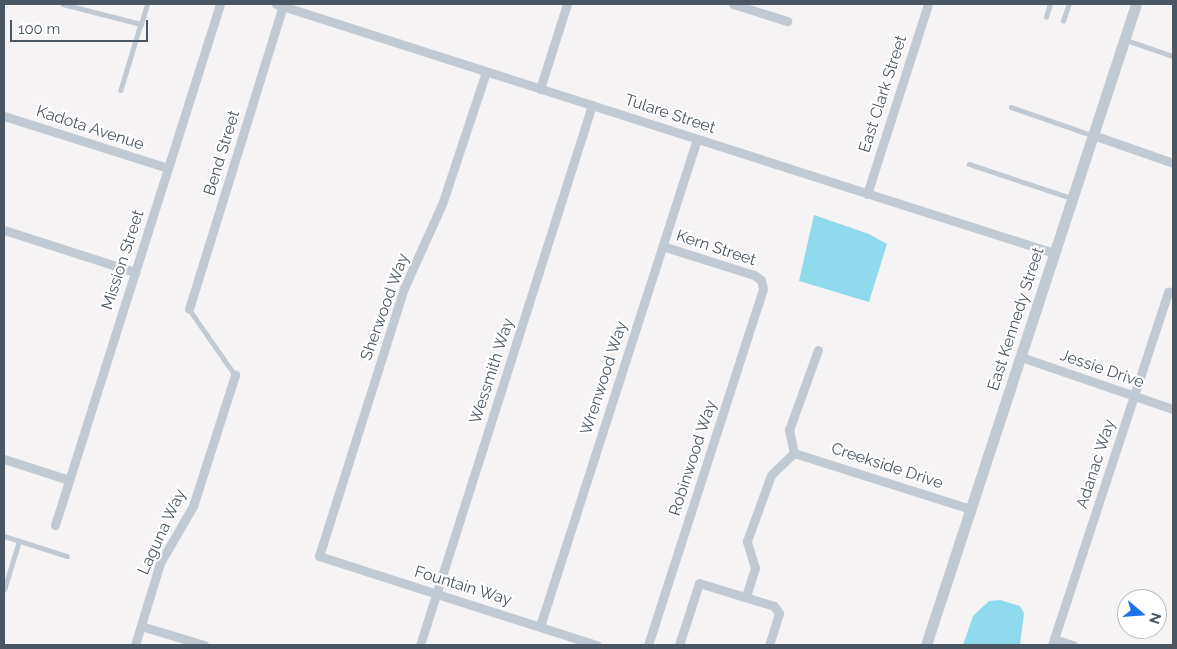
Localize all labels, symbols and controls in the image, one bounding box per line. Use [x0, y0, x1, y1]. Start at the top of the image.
scale bar [12, 10, 150, 42]
text: 100 m [18, 20, 60, 38]
street label: East Clark Street [855, 33, 911, 155]
street label: Tulare Street [622, 90, 718, 138]
street label: Kadota Avenue [33, 101, 147, 155]
street label: Bend Street [200, 108, 244, 198]
street label: Mission Street [98, 208, 148, 312]
street label: Kern Street [674, 226, 758, 270]
street label: East Kennedy Street [984, 245, 1048, 393]
street label: Sherwood Way [357, 251, 413, 363]
street label: Wessmith Way [466, 315, 518, 427]
street label: Wrenwood Way [577, 319, 631, 437]
street label: Jessie Drive [1057, 346, 1147, 392]
street label: Robinwood Way [665, 397, 721, 519]
street label: Adanac Way [1072, 417, 1120, 511]
street label: Creekside Drive [829, 439, 945, 493]
street label: Laguna Way [134, 486, 190, 578]
street label: Fountain Way [412, 562, 514, 610]
north arrow [1117, 589, 1167, 639]
text: N [1146, 611, 1165, 626]

